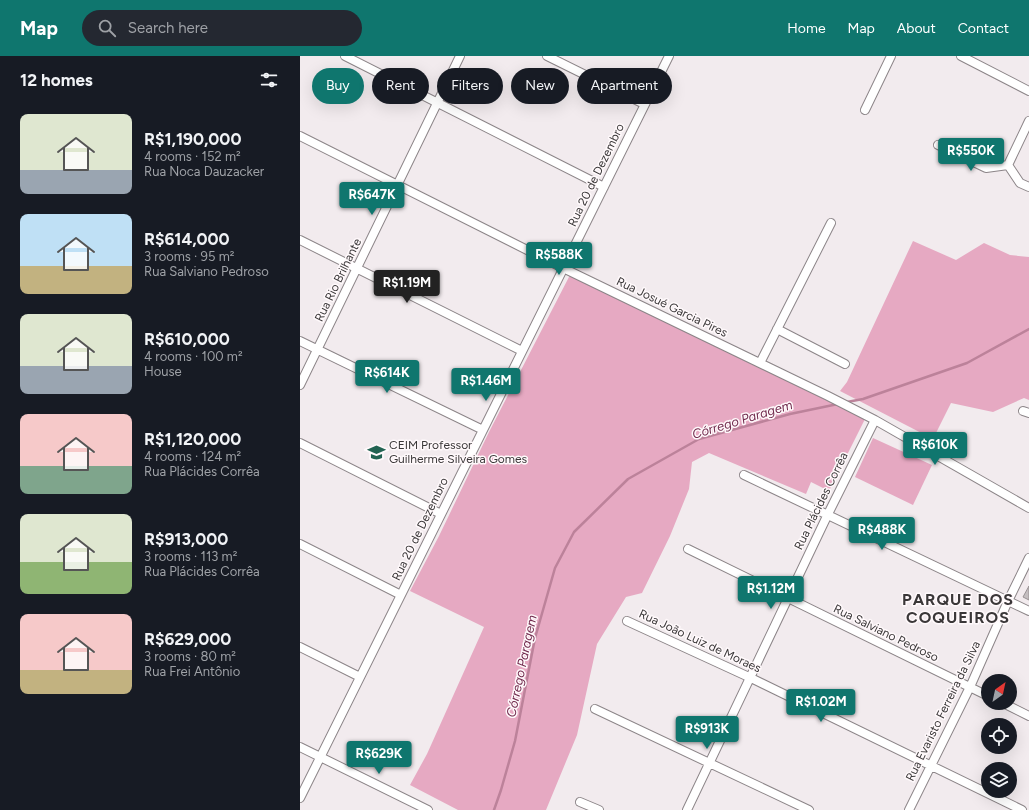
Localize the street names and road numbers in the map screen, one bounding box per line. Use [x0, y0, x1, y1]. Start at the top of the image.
street label: Rua 20 de Dezembro [565, 121, 627, 229]
street label: Rua Rio Brilhante [312, 236, 364, 324]
street label: Rua Josué Garcia Pires [614, 274, 730, 340]
street label: Rua Plácides Corrêa [791, 450, 851, 552]
street label: Rua 20 de Dezembro [389, 475, 451, 583]
street label: Rua Salviano Pedroso [831, 601, 941, 665]
street label: Rua João Luiz de Moraes [637, 607, 764, 676]
street label: Rua Evaristo Ferreira da Silva [903, 639, 983, 783]

